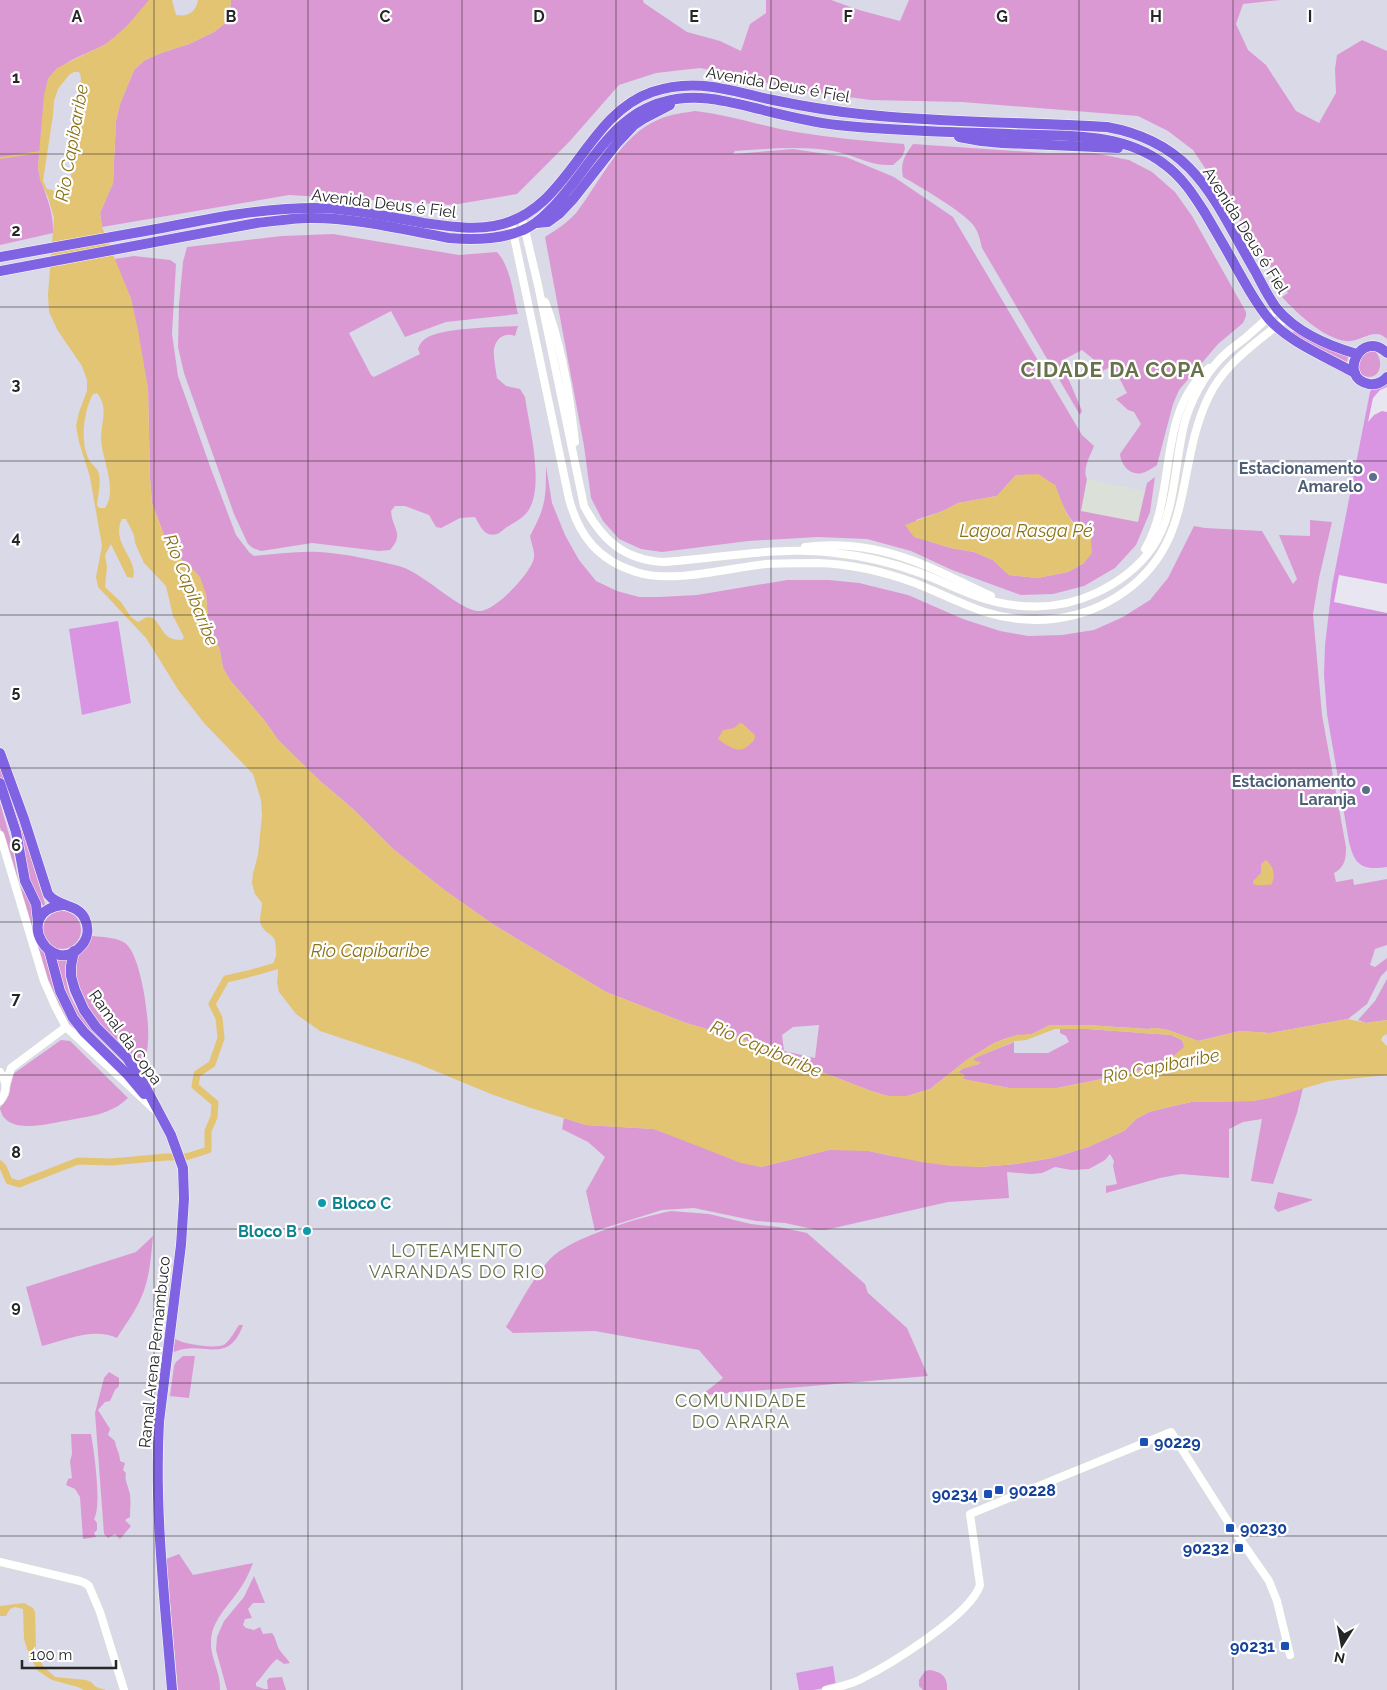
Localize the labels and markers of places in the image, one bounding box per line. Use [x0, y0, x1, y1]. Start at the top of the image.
place label: Estacionamento Amarelo [1239, 459, 1363, 496]
marker: Estacionamento Amarelo [1367, 471, 1379, 483]
place label: Estacionamento Laranja [1232, 772, 1356, 809]
marker: Estacionamento Laranja [1360, 784, 1372, 796]
place label: Bloco C [332, 1194, 391, 1213]
marker: Bloco C [316, 1197, 328, 1209]
place label: Bloco B [238, 1222, 297, 1241]
marker: Bloco B [301, 1225, 313, 1237]
place label: 90229 [1154, 1433, 1201, 1452]
marker: 90229 [1138, 1436, 1150, 1448]
place label: 90228 [1009, 1481, 1056, 1500]
marker: 90228 [993, 1484, 1005, 1496]
place label: 90234 [932, 1485, 978, 1504]
marker: 90234 [982, 1488, 994, 1500]
place label: 90230 [1240, 1519, 1287, 1538]
marker: 90230 [1224, 1522, 1236, 1534]
place label: 90232 [1183, 1539, 1229, 1558]
marker: 90232 [1233, 1542, 1245, 1554]
place label: 90231 [1230, 1637, 1275, 1656]
marker: 90231 [1279, 1640, 1291, 1652]

